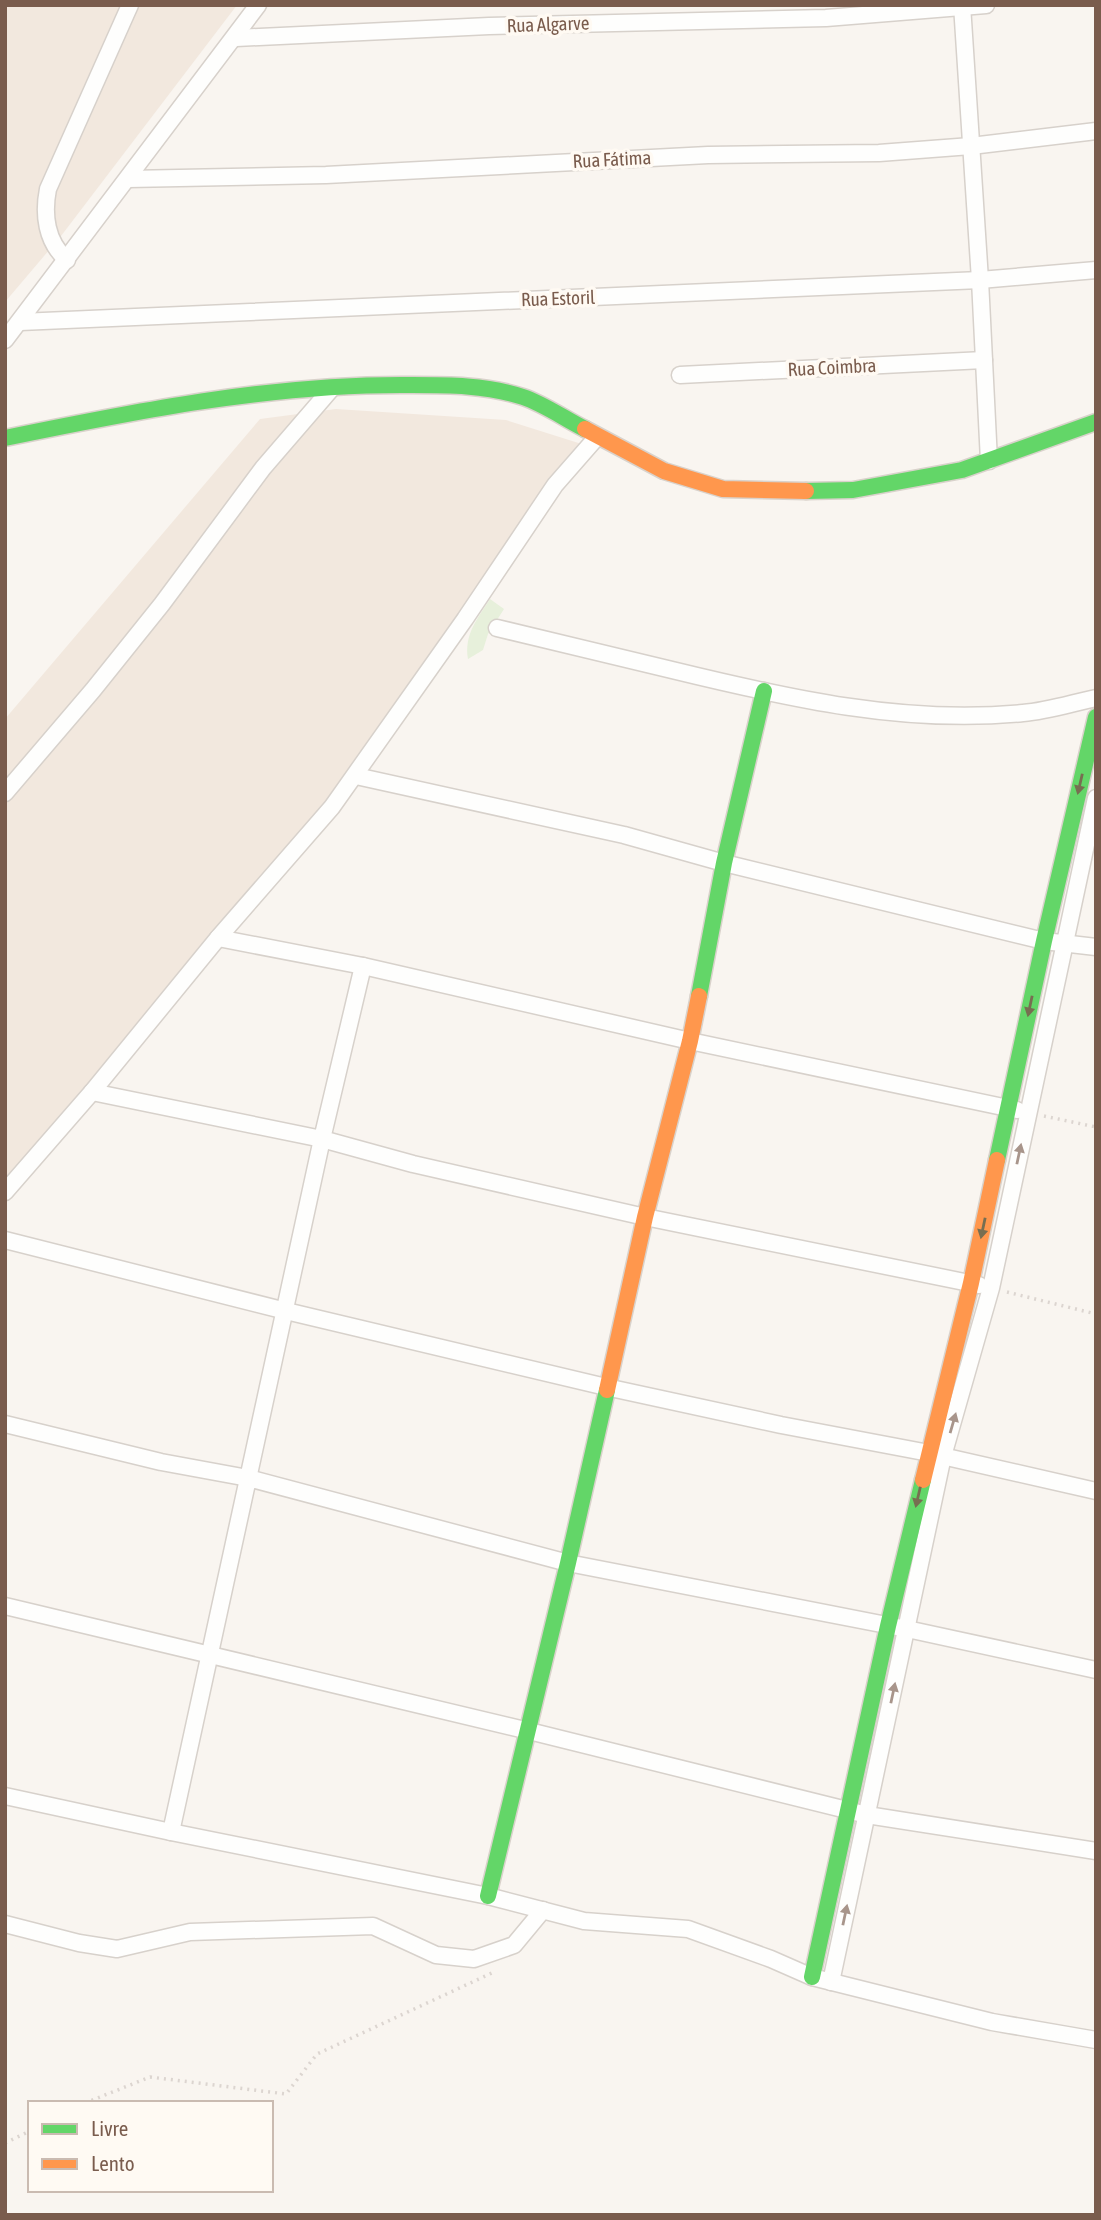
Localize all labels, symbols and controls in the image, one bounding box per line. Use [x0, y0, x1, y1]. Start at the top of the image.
street label: Rua Algarve [506, 12, 590, 36]
street label: Rua Fátima [572, 146, 652, 172]
street label: Rua Estoril [521, 286, 595, 310]
street label: Rua Coimbra [787, 354, 877, 380]
one-way arrow [1075, 773, 1086, 795]
one-way arrow [1025, 995, 1036, 1017]
one-way arrow [1014, 1143, 1025, 1165]
one-way arrow [977, 1217, 988, 1239]
one-way arrow [948, 1411, 959, 1433]
one-way arrow [913, 1486, 924, 1508]
one-way arrow [888, 1682, 899, 1704]
one-way arrow [840, 1904, 851, 1926]
legend [28, 2101, 273, 2192]
text: Livre [91, 2116, 128, 2140]
text: Lento [91, 2151, 135, 2175]

